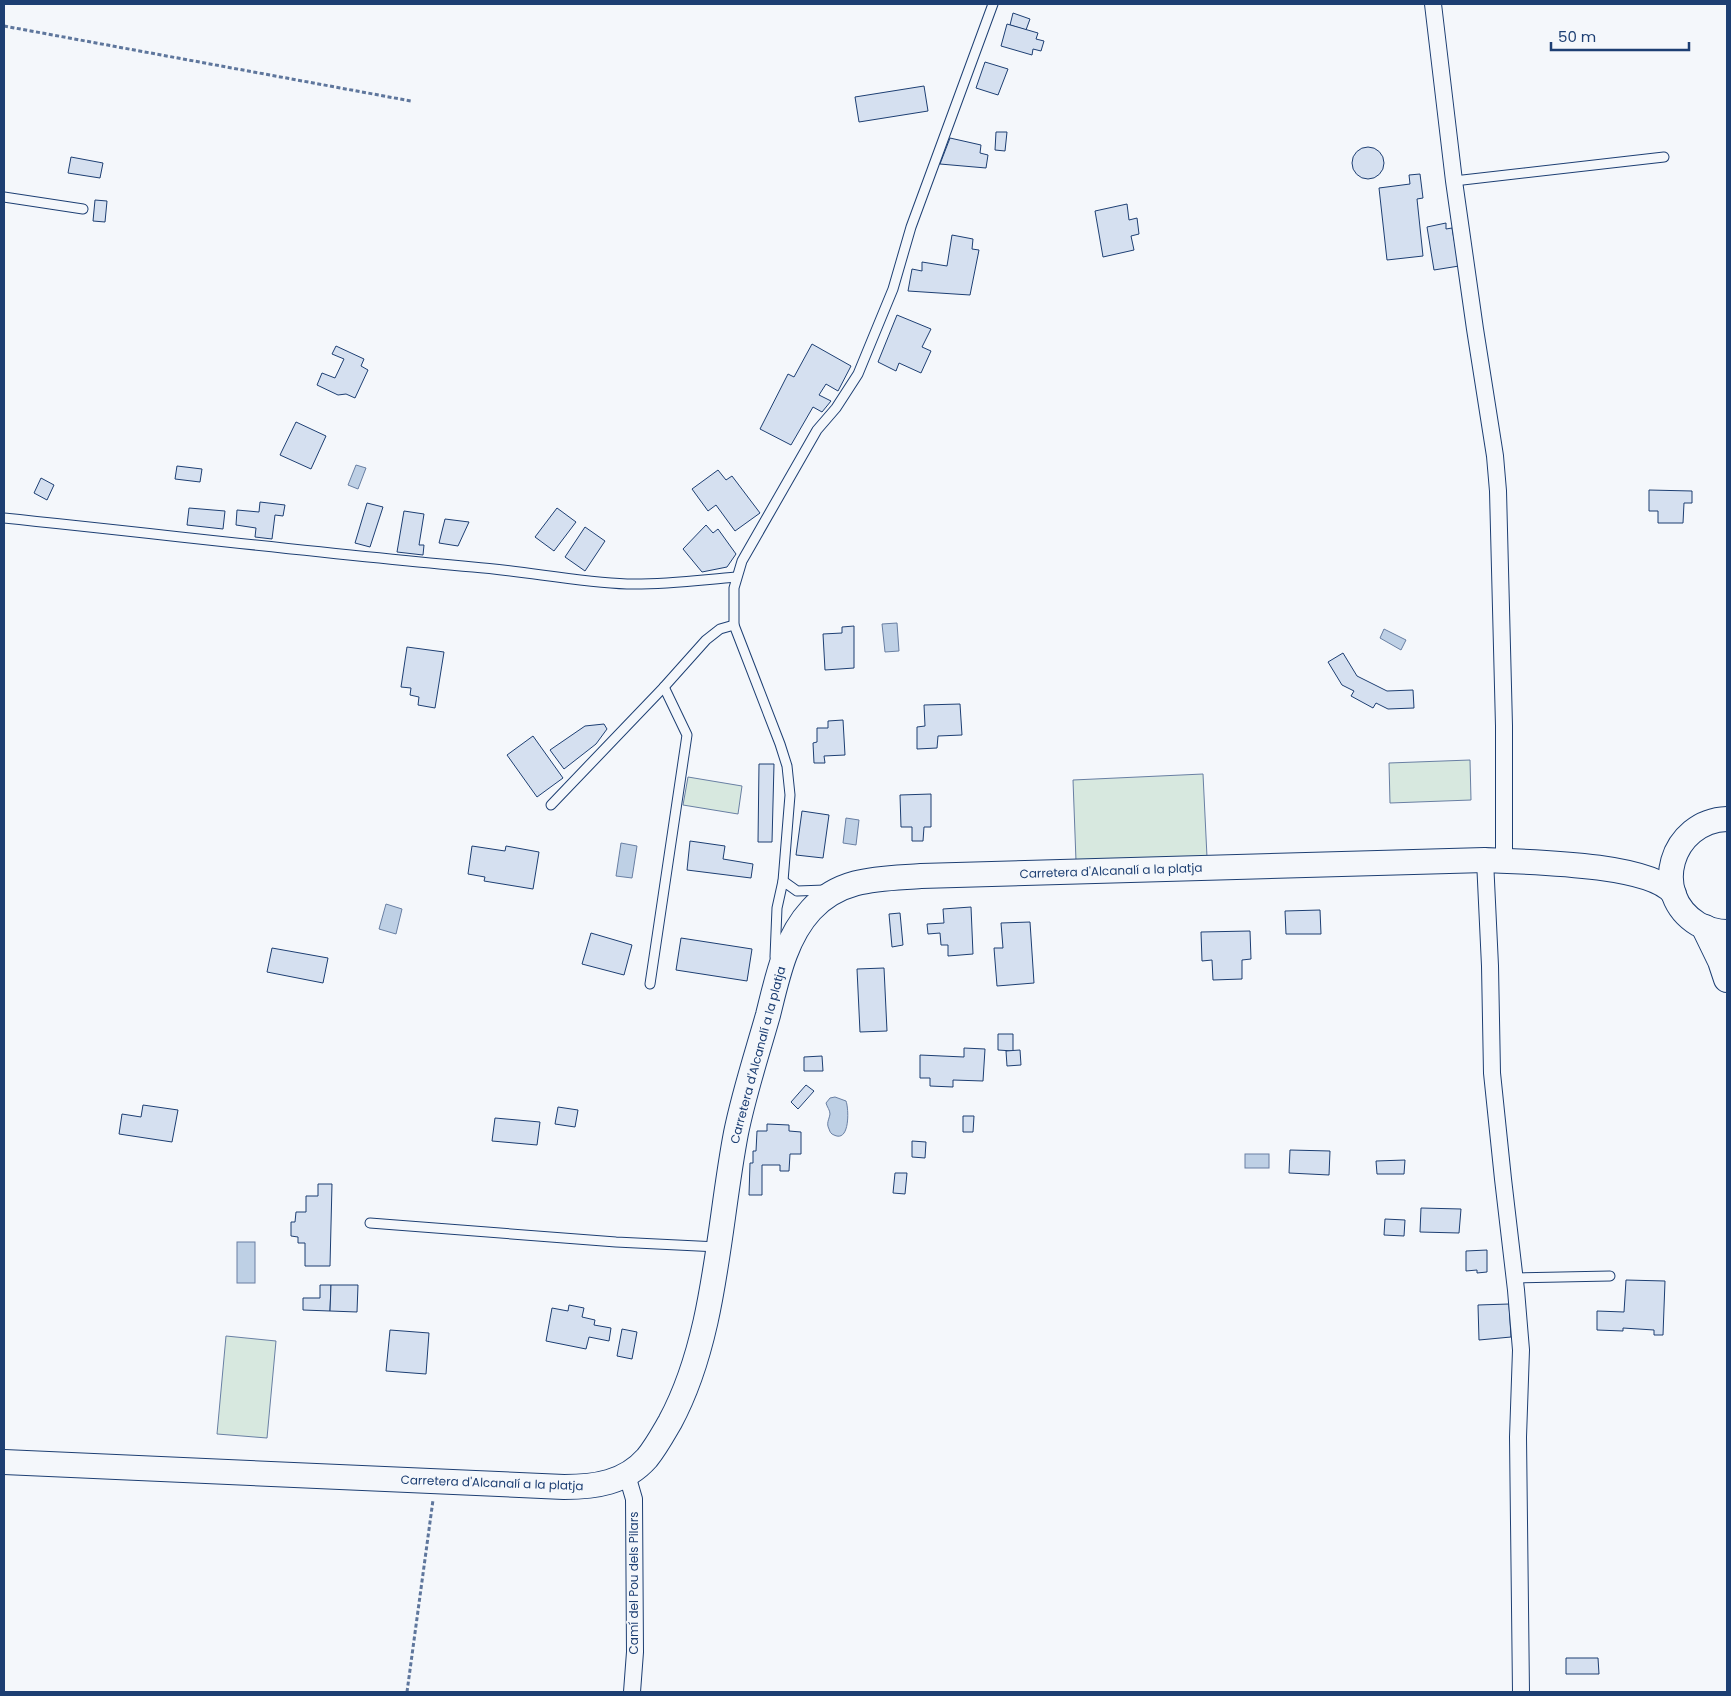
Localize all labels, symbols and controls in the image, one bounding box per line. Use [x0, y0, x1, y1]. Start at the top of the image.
scale bar [1551, 20, 1688, 52]
text: 50 m [1558, 26, 1596, 47]
street label: Carretera d'Alcanalí a la platja [1019, 859, 1203, 882]
street label: Carretera d'Alcanalí a la platja [726, 964, 789, 1145]
street label: Carretera d'Alcanalí a la platja [400, 1471, 584, 1494]
street label: Camí del Pou dels Pilars [625, 1512, 642, 1654]

